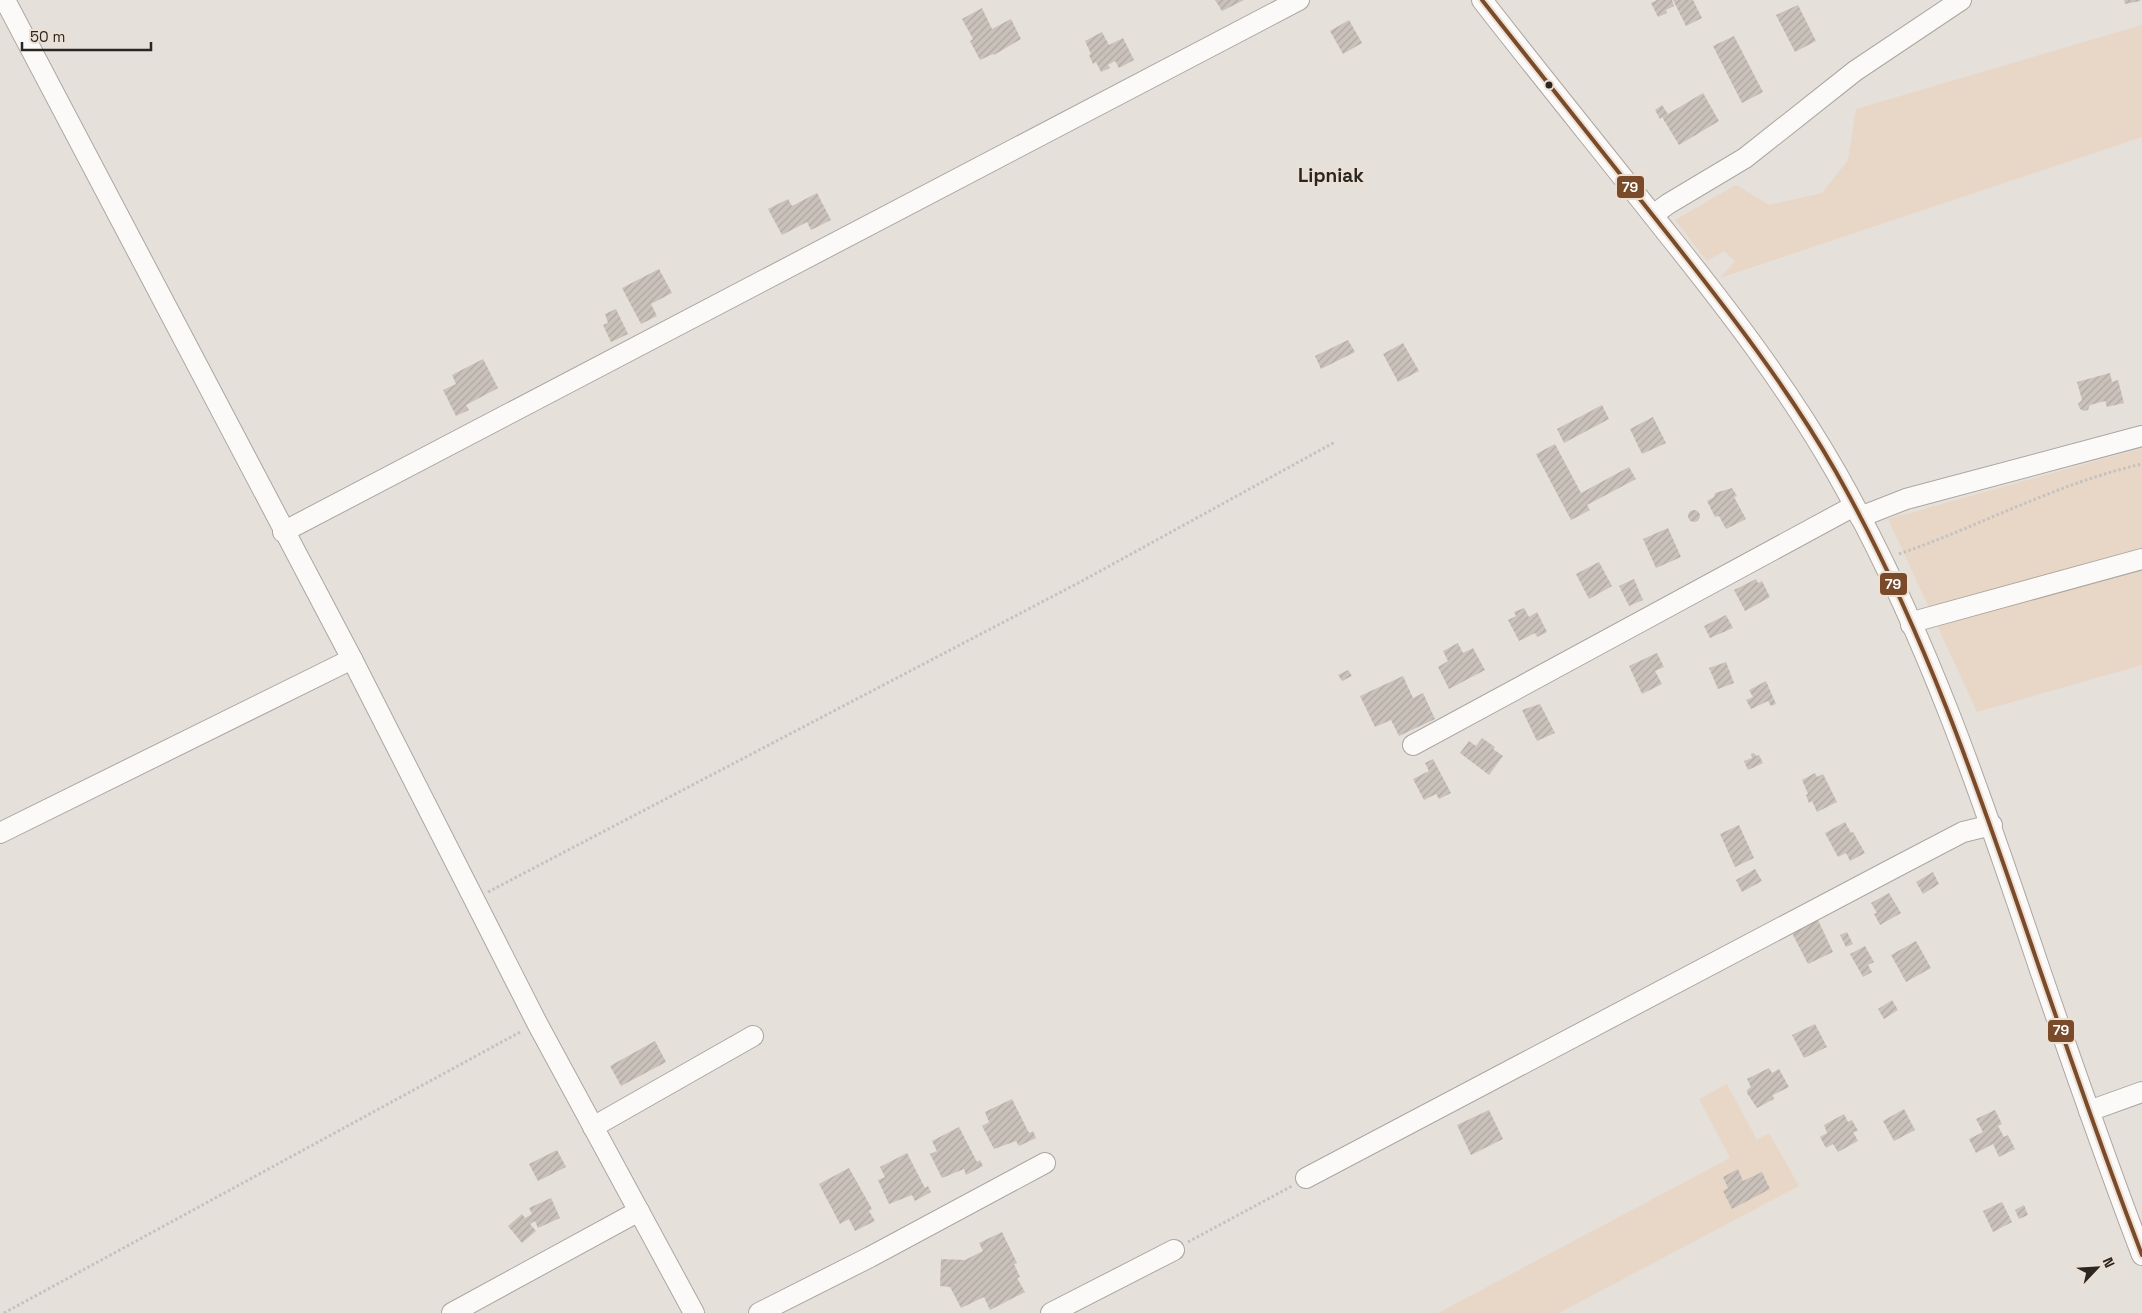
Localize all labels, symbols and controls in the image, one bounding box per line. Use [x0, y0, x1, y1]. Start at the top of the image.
scale bar [22, 20, 151, 52]
text: 50 m [30, 27, 65, 46]
unlabelled marker [1544, 80, 1554, 90]
district label: Lipniak [1298, 163, 1364, 188]
line badge: 79 [1616, 175, 1645, 199]
text: 79 [1622, 178, 1638, 196]
line badge: 79 [1879, 572, 1908, 596]
text: 79 [1885, 575, 1901, 593]
line badge: 79 [2047, 1019, 2075, 1043]
text: 79 [2053, 1021, 2069, 1039]
north arrow [2072, 1243, 2122, 1293]
text: N [2099, 1254, 2119, 1271]

